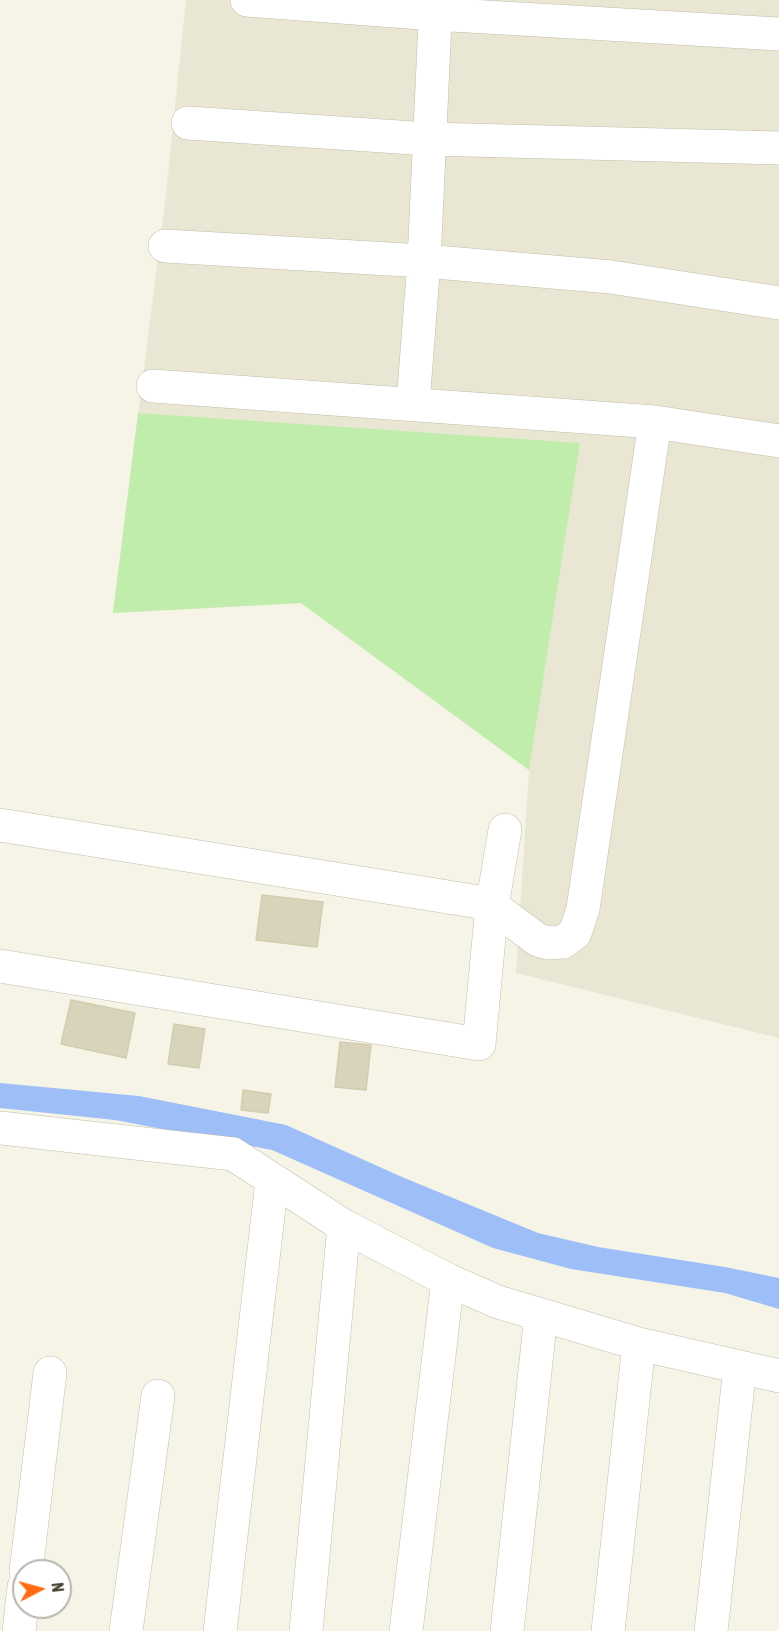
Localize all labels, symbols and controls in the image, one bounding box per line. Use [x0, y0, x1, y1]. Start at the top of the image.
north arrow [12, 1559, 72, 1619]
text: N [48, 1582, 67, 1593]

